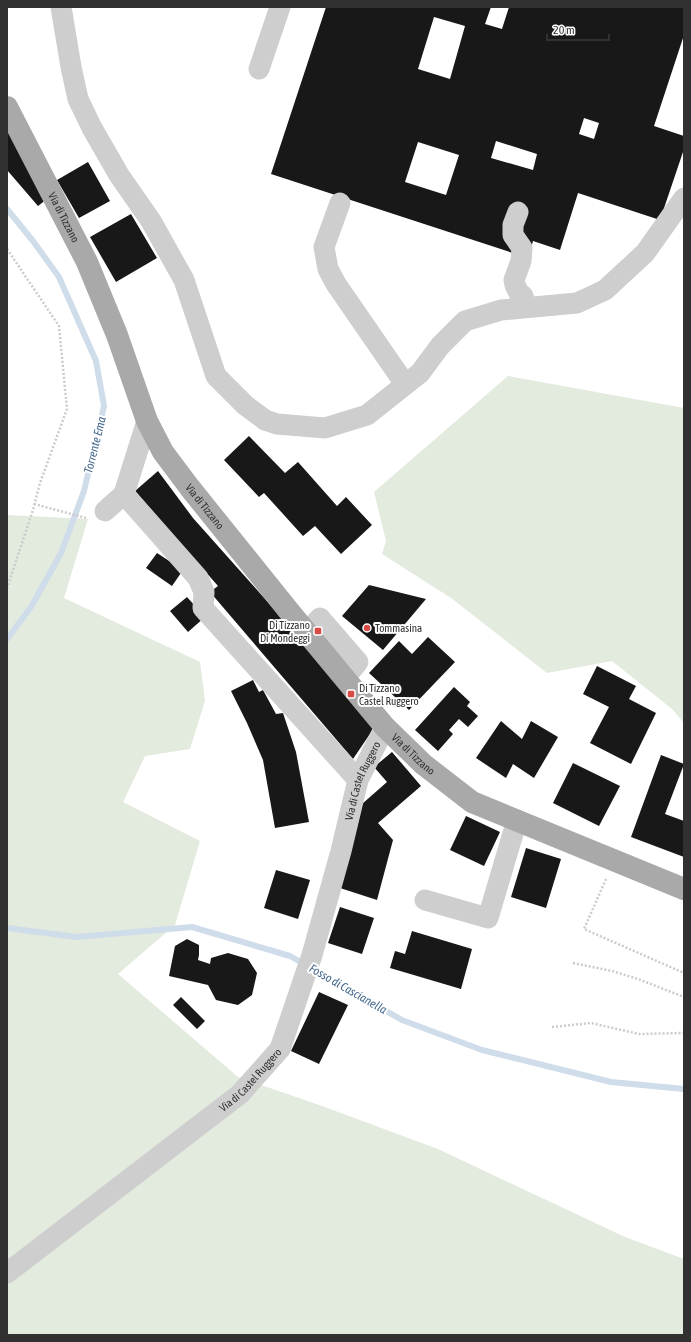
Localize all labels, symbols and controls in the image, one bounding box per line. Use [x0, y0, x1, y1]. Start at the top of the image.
scale bar [547, 16, 609, 42]
text: 20 m [553, 23, 575, 37]
street label: Via di Tizzano [46, 190, 82, 244]
water label: Torrente Ema [81, 415, 109, 475]
street label: Via di Tizzano [183, 482, 227, 531]
place label: Di Tizzano Di Mondeggi [260, 619, 310, 644]
place label: Tommasina [375, 622, 422, 634]
marker: Tommasina [362, 623, 372, 633]
marker: Di Tizzano Di Mondeggi [313, 626, 323, 636]
place label: Di Tizzano Castel Ruggero [359, 682, 419, 707]
marker: Di Tizzano Castel Ruggero [346, 689, 356, 699]
street label: Via di Tizzano [389, 731, 437, 777]
street label: Via di Castel Ruggero [343, 739, 383, 821]
water label: Fosso di Cascianella [307, 961, 390, 1017]
street label: Via di Castel Ruggero [217, 1046, 284, 1114]

